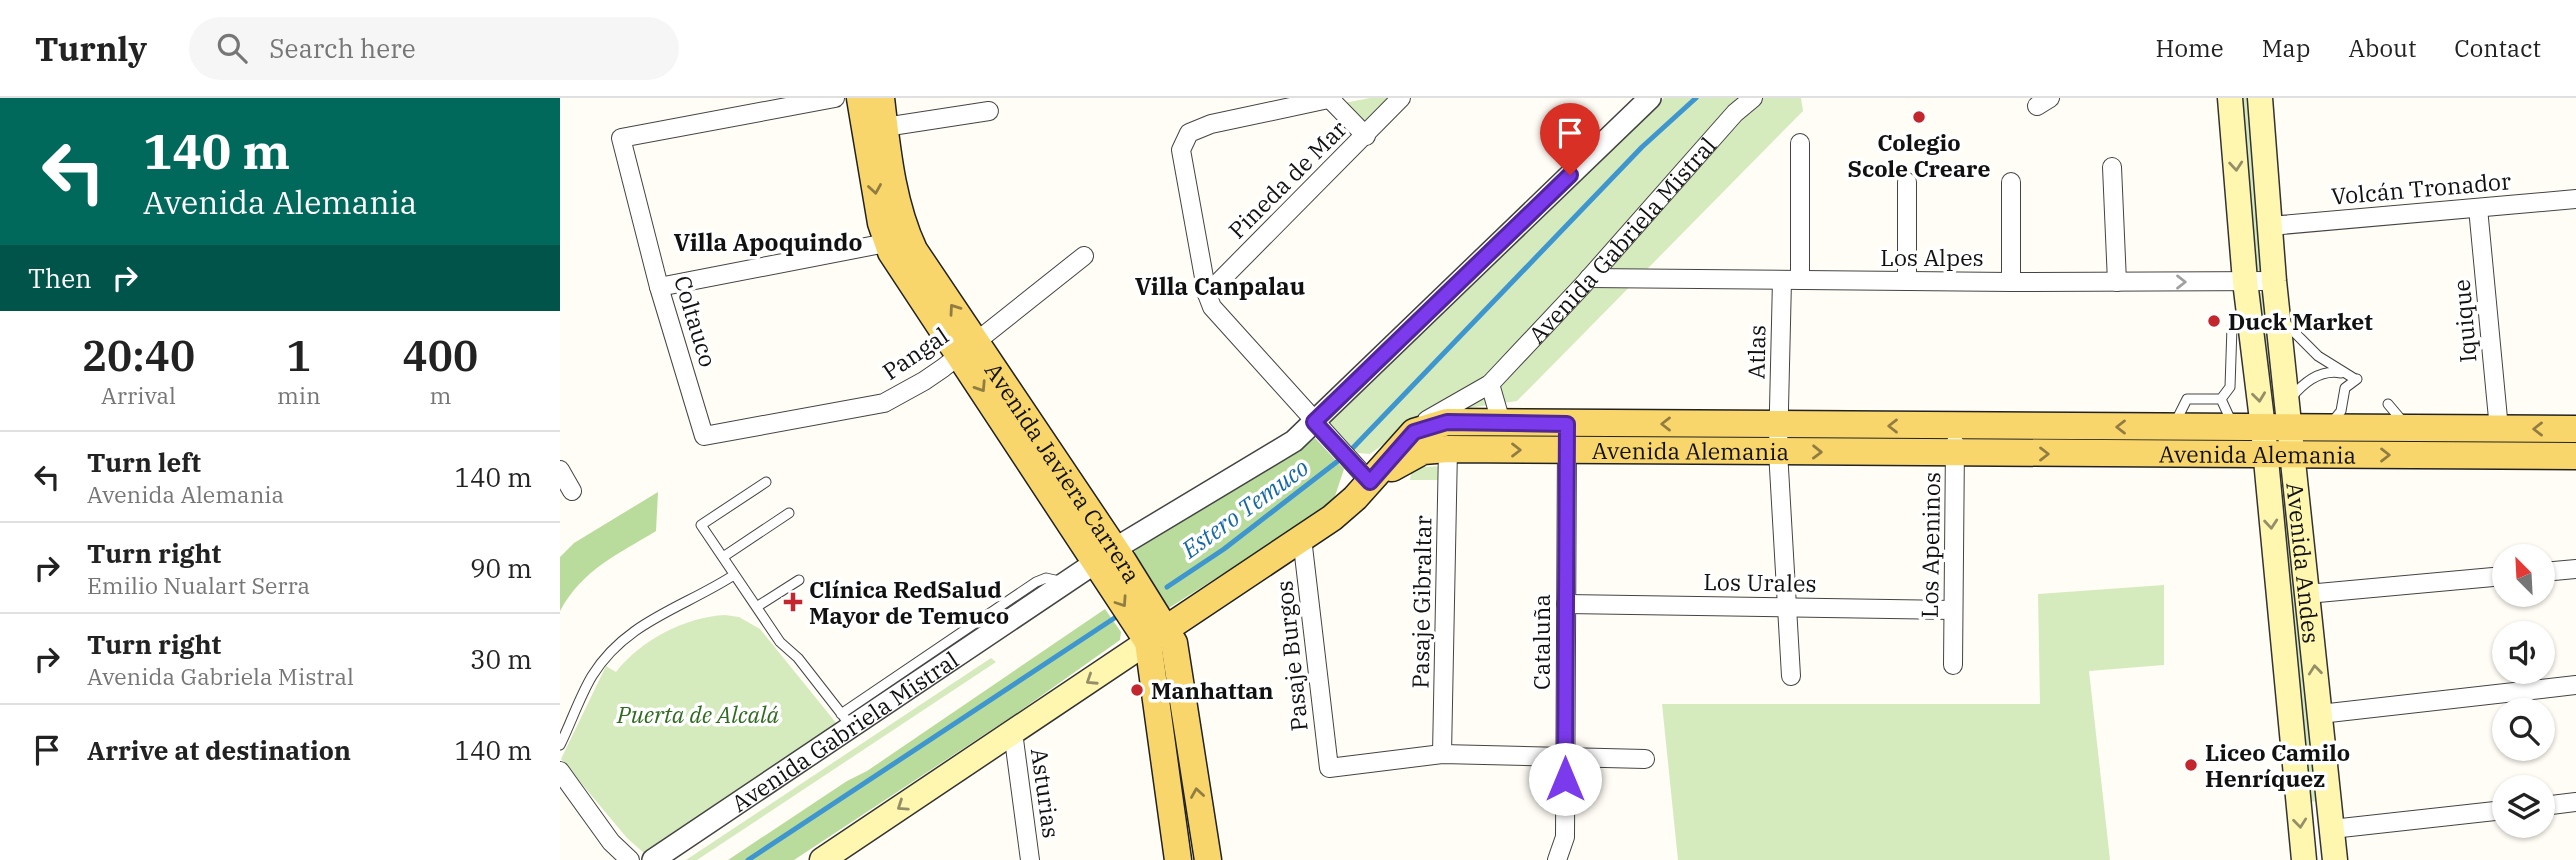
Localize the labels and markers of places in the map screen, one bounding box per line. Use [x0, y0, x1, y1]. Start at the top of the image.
pin [1540, 103, 1600, 175]
marker: Colegio Scole Creare [1911, 109, 1927, 125]
place label: Colegio Scole Creare [1848, 127, 1990, 183]
place label: Duck Market [2228, 306, 2373, 336]
marker: Duck Market [2206, 313, 2222, 329]
place label: Clínica RedSalud Mayor de Temuco [809, 574, 1009, 630]
marker: Clínica RedSalud Mayor de Temuco [783, 592, 803, 612]
place label: Manhattan [1151, 675, 1274, 705]
marker: Manhattan [1129, 682, 1145, 698]
place label: Liceo Camilo Henríquez [2205, 737, 2350, 793]
marker: Liceo Camilo Henríquez [2183, 757, 2199, 773]

